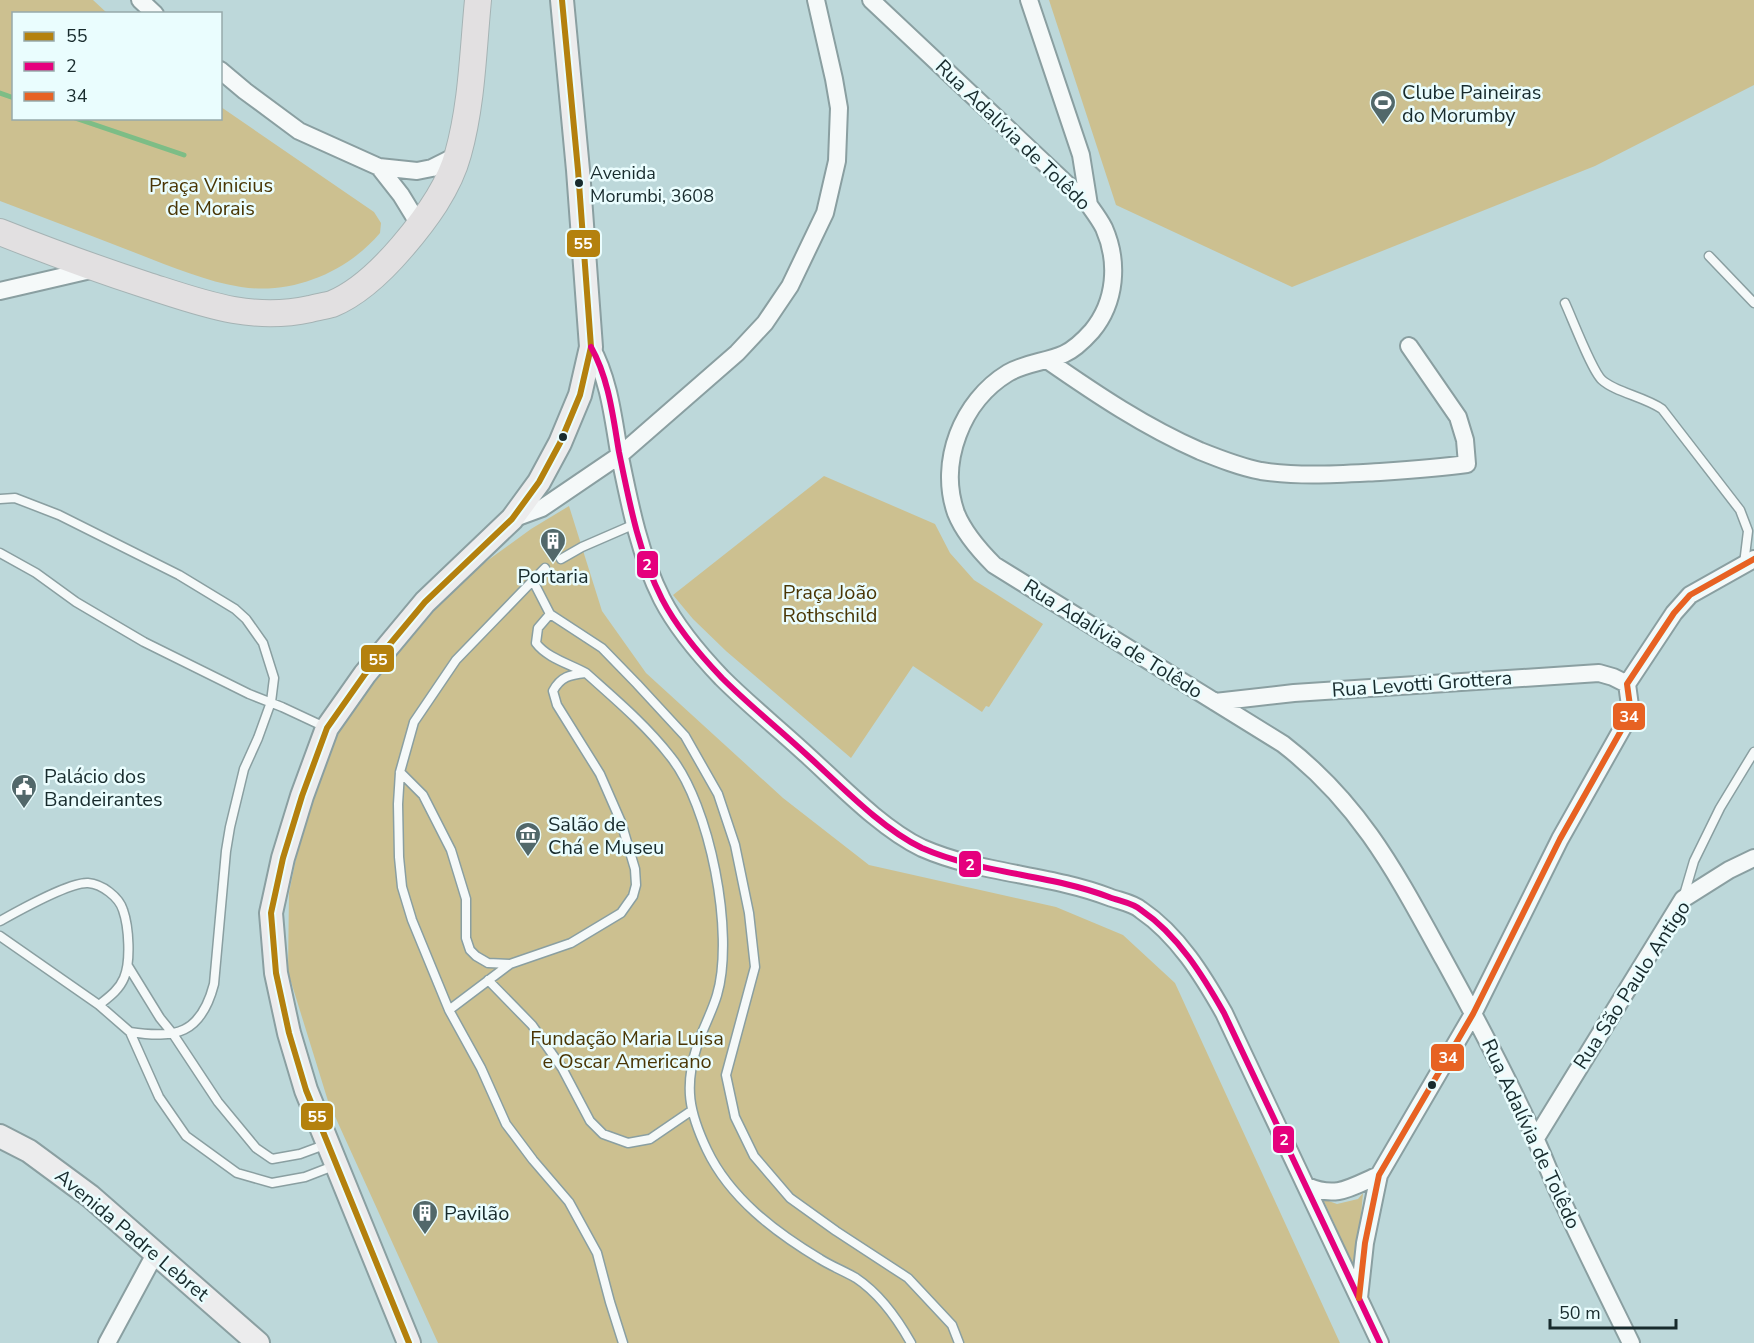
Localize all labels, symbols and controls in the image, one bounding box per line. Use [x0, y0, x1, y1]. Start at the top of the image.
legend [12, 12, 222, 120]
text: 55 [66, 24, 88, 48]
text: 2 [66, 54, 77, 78]
street label: Rua Adalívia de Tolêdo [929, 54, 1097, 216]
place label: Clube Paineiras do Morumby [1402, 79, 1541, 129]
text: 34 [66, 84, 88, 108]
sports icon: Clube Paineiras do Morumby [1368, 88, 1398, 126]
place label: Avenida Morumbi, 3608 [590, 161, 714, 208]
park label: Praça Vinicius de Morais [149, 172, 273, 222]
marker: Avenida Morumbi, 3608 [573, 177, 585, 189]
line badge: 55 [566, 229, 601, 258]
text: 55 [573, 233, 593, 255]
unlabelled marker [557, 431, 569, 443]
building icon: Portaria [538, 526, 568, 564]
line badge: 2 [636, 550, 659, 579]
text: 2 [642, 554, 652, 576]
place label: Portaria [517, 563, 589, 590]
street label: Rua Adalívia de Tolêdo [1018, 573, 1208, 705]
park label: Praça João Rothschild [783, 579, 877, 629]
line badge: 55 [360, 644, 395, 673]
text: 55 [368, 649, 388, 671]
street label: Rua Levotti Grottera [1331, 664, 1513, 704]
line badge: 34 [1612, 702, 1646, 731]
text: 34 [1619, 706, 1639, 728]
place label: Palácio dos Bandeirantes [44, 763, 163, 813]
public building icon: Palácio dos Bandeirantes [9, 772, 39, 810]
place label: Salão de Chá e Museu [548, 811, 664, 861]
museum icon: Salão de Chá e Museu [513, 820, 543, 858]
line badge: 2 [958, 850, 982, 878]
text: 2 [965, 854, 975, 876]
street label: Rua São Paulo Antigo [1567, 895, 1697, 1075]
park label: Fundação Maria Luisa e Oscar Americano [530, 1025, 724, 1075]
street label: Rua Adalívia de Tolêdo [1475, 1035, 1587, 1233]
line badge: 34 [1430, 1043, 1465, 1072]
text: 34 [1438, 1047, 1458, 1069]
unlabelled marker [1426, 1079, 1438, 1091]
line badge: 55 [300, 1102, 334, 1131]
text: 55 [307, 1106, 327, 1128]
line badge: 2 [1272, 1125, 1295, 1154]
text: 2 [1279, 1129, 1289, 1151]
street label: Avenida Padre Lebret [49, 1163, 215, 1308]
building icon: Pavilão [410, 1198, 440, 1236]
place label: Pavilão [444, 1200, 509, 1227]
scale bar [1550, 1292, 1676, 1330]
text: 50 m [1559, 1301, 1601, 1325]

